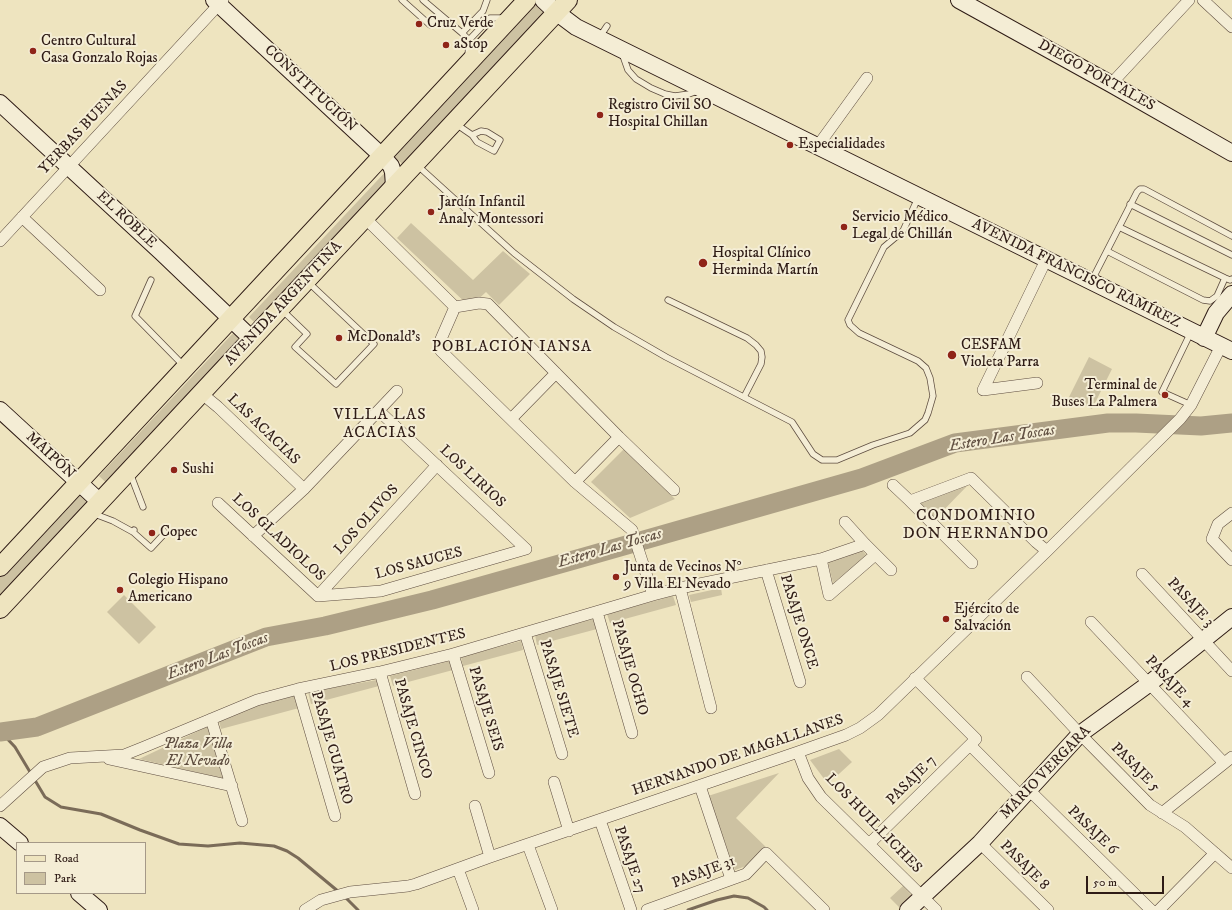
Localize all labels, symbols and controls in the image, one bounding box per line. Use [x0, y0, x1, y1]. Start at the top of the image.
place label: Cruz Verde [427, 15, 494, 33]
marker: Cruz Verde [414, 19, 424, 29]
place label: Centro Cultural Casa Gonzalo Rojas [41, 33, 158, 68]
place label: aStop [454, 36, 488, 54]
street label: DIEGO PORTALES [1034, 36, 1158, 116]
marker: aStop [441, 40, 451, 50]
street label: CONSTITUCIÓN [260, 42, 360, 136]
marker: Centro Cultural Casa Gonzalo Rojas [28, 46, 38, 56]
street label: YERBAS BUENAS [36, 77, 132, 179]
place label: Registro Civil SO Hospital Chillan [608, 97, 712, 132]
marker: Registro Civil SO Hospital Chillan [595, 110, 605, 120]
place label: Especialidades [798, 136, 885, 154]
marker: Especialidades [785, 140, 795, 150]
street label: EL ROBLE [92, 188, 160, 252]
place label: Jardín Infantil Analy Montessori [439, 194, 544, 229]
marker: Jardín Infantil Analy Montessori [426, 207, 436, 217]
place label: Servicio Médico Legal de Chillán [852, 209, 952, 244]
street label: AVENIDA FRANCISCO RAMÍREZ [969, 216, 1183, 332]
marker: Servicio Médico Legal de Chillán [839, 222, 849, 232]
street label: AVENIDA ARGENTINA [222, 238, 346, 370]
place label: Hospital Clínico Herminda Martín [712, 245, 818, 280]
marker: Hospital Clínico Herminda Martín [697, 257, 709, 269]
place label: McDonald's [347, 329, 420, 347]
marker: McDonald's [334, 333, 344, 343]
place label: CESFAM Violeta Parra [961, 337, 1039, 372]
district label: POBLACIÓN IANSA [432, 338, 592, 358]
marker: CESFAM Violeta Parra [946, 349, 958, 361]
place label: Terminal de Buses La Palmera [1051, 377, 1157, 412]
marker: Terminal de Buses La Palmera [1160, 390, 1170, 400]
street label: LAS ACACIAS [223, 391, 303, 469]
district label: VILLA LAS ACACIAS [333, 406, 427, 444]
water label: Estero Las Toscas [948, 421, 1056, 457]
street label: MAIPÓN [22, 429, 78, 483]
street label: LOS LIRIOS [435, 442, 509, 512]
place label: Sushi [182, 461, 214, 479]
marker: Sushi [169, 465, 179, 475]
street label: LOS OLIVOS [331, 481, 403, 559]
street label: LOS GLADIOLOS [228, 490, 328, 586]
district label: CONDOMINIO DON HERNANDO [903, 507, 1049, 545]
place label: Copec [160, 524, 197, 542]
water label: Estero Las Toscas [556, 525, 664, 573]
marker: Copec [147, 528, 157, 538]
street label: LOS SAUCES [373, 544, 465, 584]
place label: Junta de Vecinos N° 9 Villa El Nevado [624, 559, 742, 594]
place label: Colegio Hispano Americano [128, 572, 228, 607]
marker: Junta de Vecinos N° 9 Villa El Nevado [611, 572, 621, 582]
street label: PASAJE ONCE [775, 572, 821, 672]
street label: PASAJE 3 [1163, 575, 1217, 631]
marker: Colegio Hispano Americano [115, 585, 125, 595]
place label: Ejército de Salvación [954, 601, 1019, 636]
marker: Ejército de Salvación [941, 614, 951, 624]
street label: PASAJE OCHO [607, 618, 651, 718]
street label: LOS PRESIDENTES [328, 625, 468, 677]
water label: Estero Las Toscas [165, 629, 271, 685]
street label: PASAJE SIETE [535, 638, 581, 740]
street label: PASAJE 4 [1141, 653, 1197, 711]
street label: PASAJE SEIS [464, 665, 506, 753]
street label: PASAJE CINCO [389, 677, 435, 781]
street label: PASAJE CUATRO [306, 689, 356, 807]
street label: HERNANDO DE MAGALLANES [630, 711, 846, 801]
street label: MARIO VERGARA [997, 723, 1095, 823]
park label: Plaza Villa El Nevado [164, 736, 232, 771]
street label: PASAJE 5 [1107, 740, 1163, 796]
street label: PASAJE 7 [883, 752, 941, 810]
street label: LOS HUILLICHES [821, 770, 925, 878]
street label: PASAJE 6 [1063, 803, 1121, 859]
street label: PASAJE 27 [609, 824, 649, 896]
street label: PASAJE 8 [996, 838, 1052, 894]
legend [16, 842, 146, 894]
text: Road [54, 851, 79, 866]
street label: PASAJE 31 [670, 853, 738, 893]
scale bar [1088, 868, 1166, 894]
text: Park [54, 871, 76, 886]
text: 50 m [1093, 875, 1117, 890]

